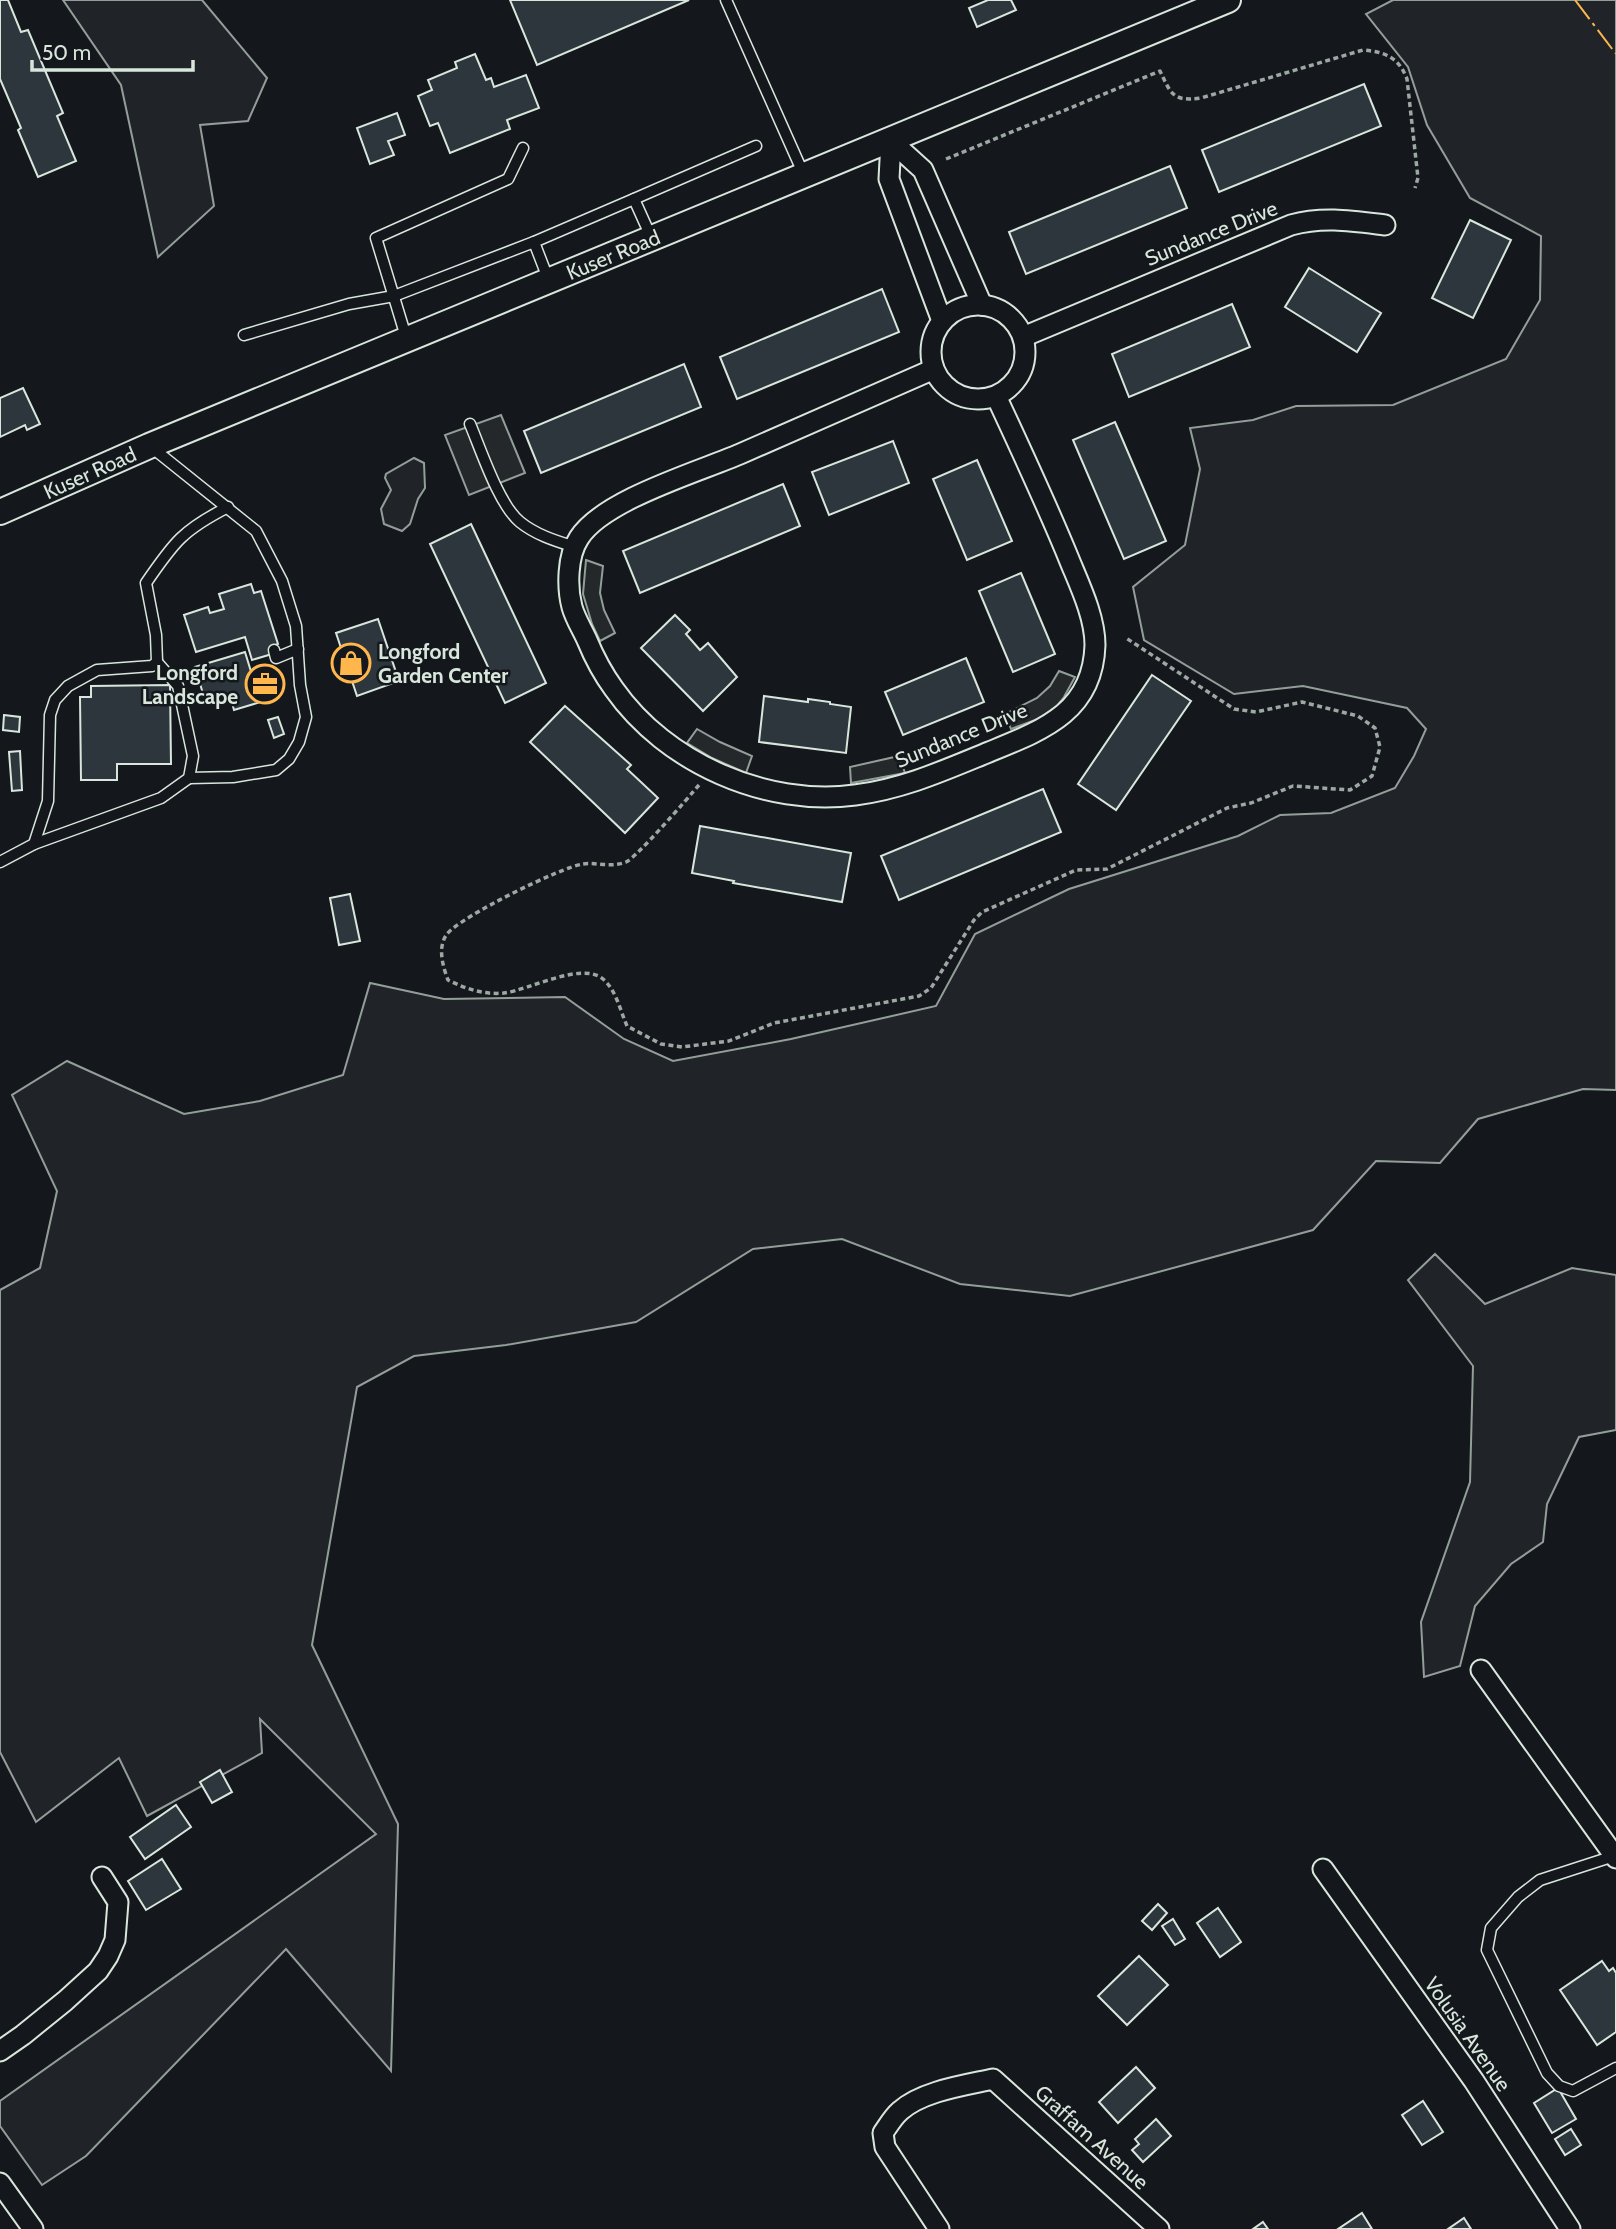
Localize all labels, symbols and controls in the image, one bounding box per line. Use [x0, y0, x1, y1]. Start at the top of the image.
scale bar [32, 28, 192, 72]
text: 50 m [42, 40, 91, 65]
street label: Sundance Drive [1141, 195, 1281, 271]
street label: Kuser Road [563, 224, 663, 285]
street label: Kuser Road [39, 441, 140, 504]
place label: Longford Garden Center [378, 639, 508, 688]
shop icon: Longford Garden Center [330, 642, 372, 684]
place label: Longford Landscape [142, 660, 238, 709]
office icon: Longford Landscape [244, 663, 286, 705]
street label: Sundance Drive [891, 697, 1031, 773]
street label: Volusia Avenue [1419, 1972, 1517, 2096]
street label: Graffam Avenue [1030, 2080, 1154, 2195]

